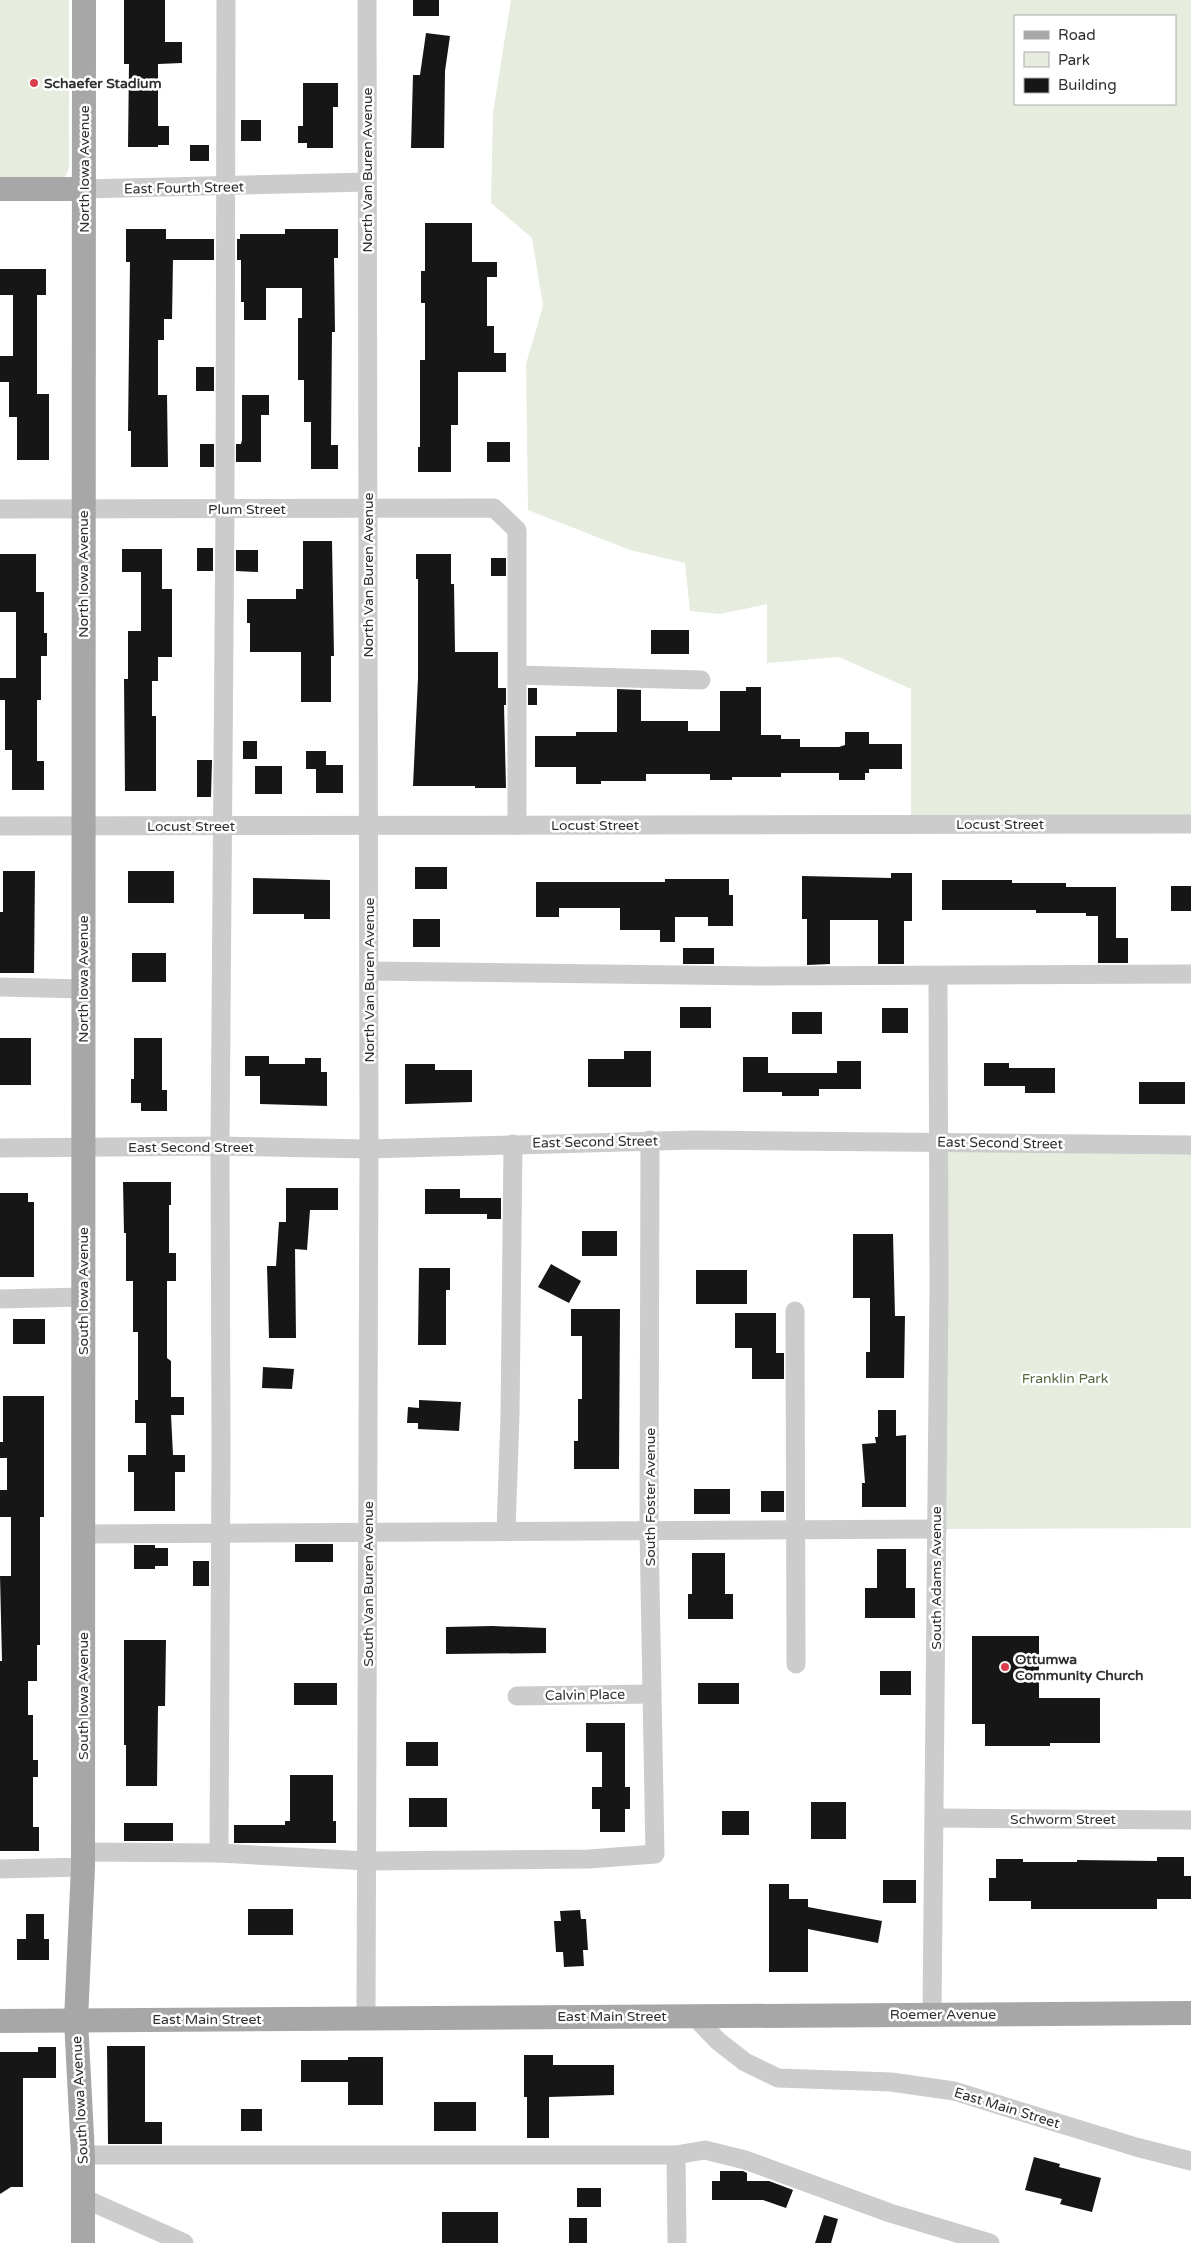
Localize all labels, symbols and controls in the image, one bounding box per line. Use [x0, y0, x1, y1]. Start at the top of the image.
legend [1014, 15, 1176, 105]
text: Road [1058, 26, 1096, 44]
text: Park [1058, 51, 1090, 69]
place label: Schaefer Stadium [44, 75, 162, 92]
text: Building [1058, 76, 1117, 94]
marker: Schaefer Stadium [28, 77, 40, 89]
street label: North Van Buren Avenue [359, 87, 376, 252]
street label: North Iowa Avenue [76, 105, 93, 233]
street label: East Fourth Street [124, 178, 245, 198]
street label: North Van Buren Avenue [360, 492, 377, 657]
street label: Plum Street [208, 501, 287, 518]
street label: North Iowa Avenue [75, 510, 92, 638]
street label: Locust Street [956, 816, 1045, 833]
street label: Locust Street [551, 817, 640, 834]
street label: Locust Street [147, 818, 236, 835]
street label: North Van Buren Avenue [361, 897, 378, 1062]
street label: North Iowa Avenue [75, 915, 92, 1043]
street label: East Second Street [532, 1132, 659, 1152]
street label: East Second Street [937, 1133, 1064, 1153]
street label: East Second Street [128, 1139, 255, 1156]
street label: South Iowa Avenue [75, 1227, 92, 1355]
park label: Franklin Park [1022, 1370, 1109, 1387]
street label: South Foster Avenue [642, 1428, 659, 1566]
street label: South Van Buren Avenue [360, 1501, 377, 1667]
street label: South Adams Avenue [928, 1506, 945, 1650]
street label: South Iowa Avenue [75, 1632, 92, 1760]
place label: Ottumwa Community Church [1015, 1651, 1144, 1684]
marker: Ottumwa Community Church [999, 1661, 1011, 1673]
street label: Calvin Place [545, 1686, 625, 1704]
street label: Schworm Street [1010, 1811, 1117, 1828]
street label: Roemer Avenue [890, 2006, 996, 2023]
street label: East Main Street [557, 2008, 667, 2025]
street label: East Main Street [152, 2011, 262, 2028]
street label: South Iowa Avenue [68, 2036, 92, 2164]
street label: East Main Street [952, 2084, 1062, 2132]

